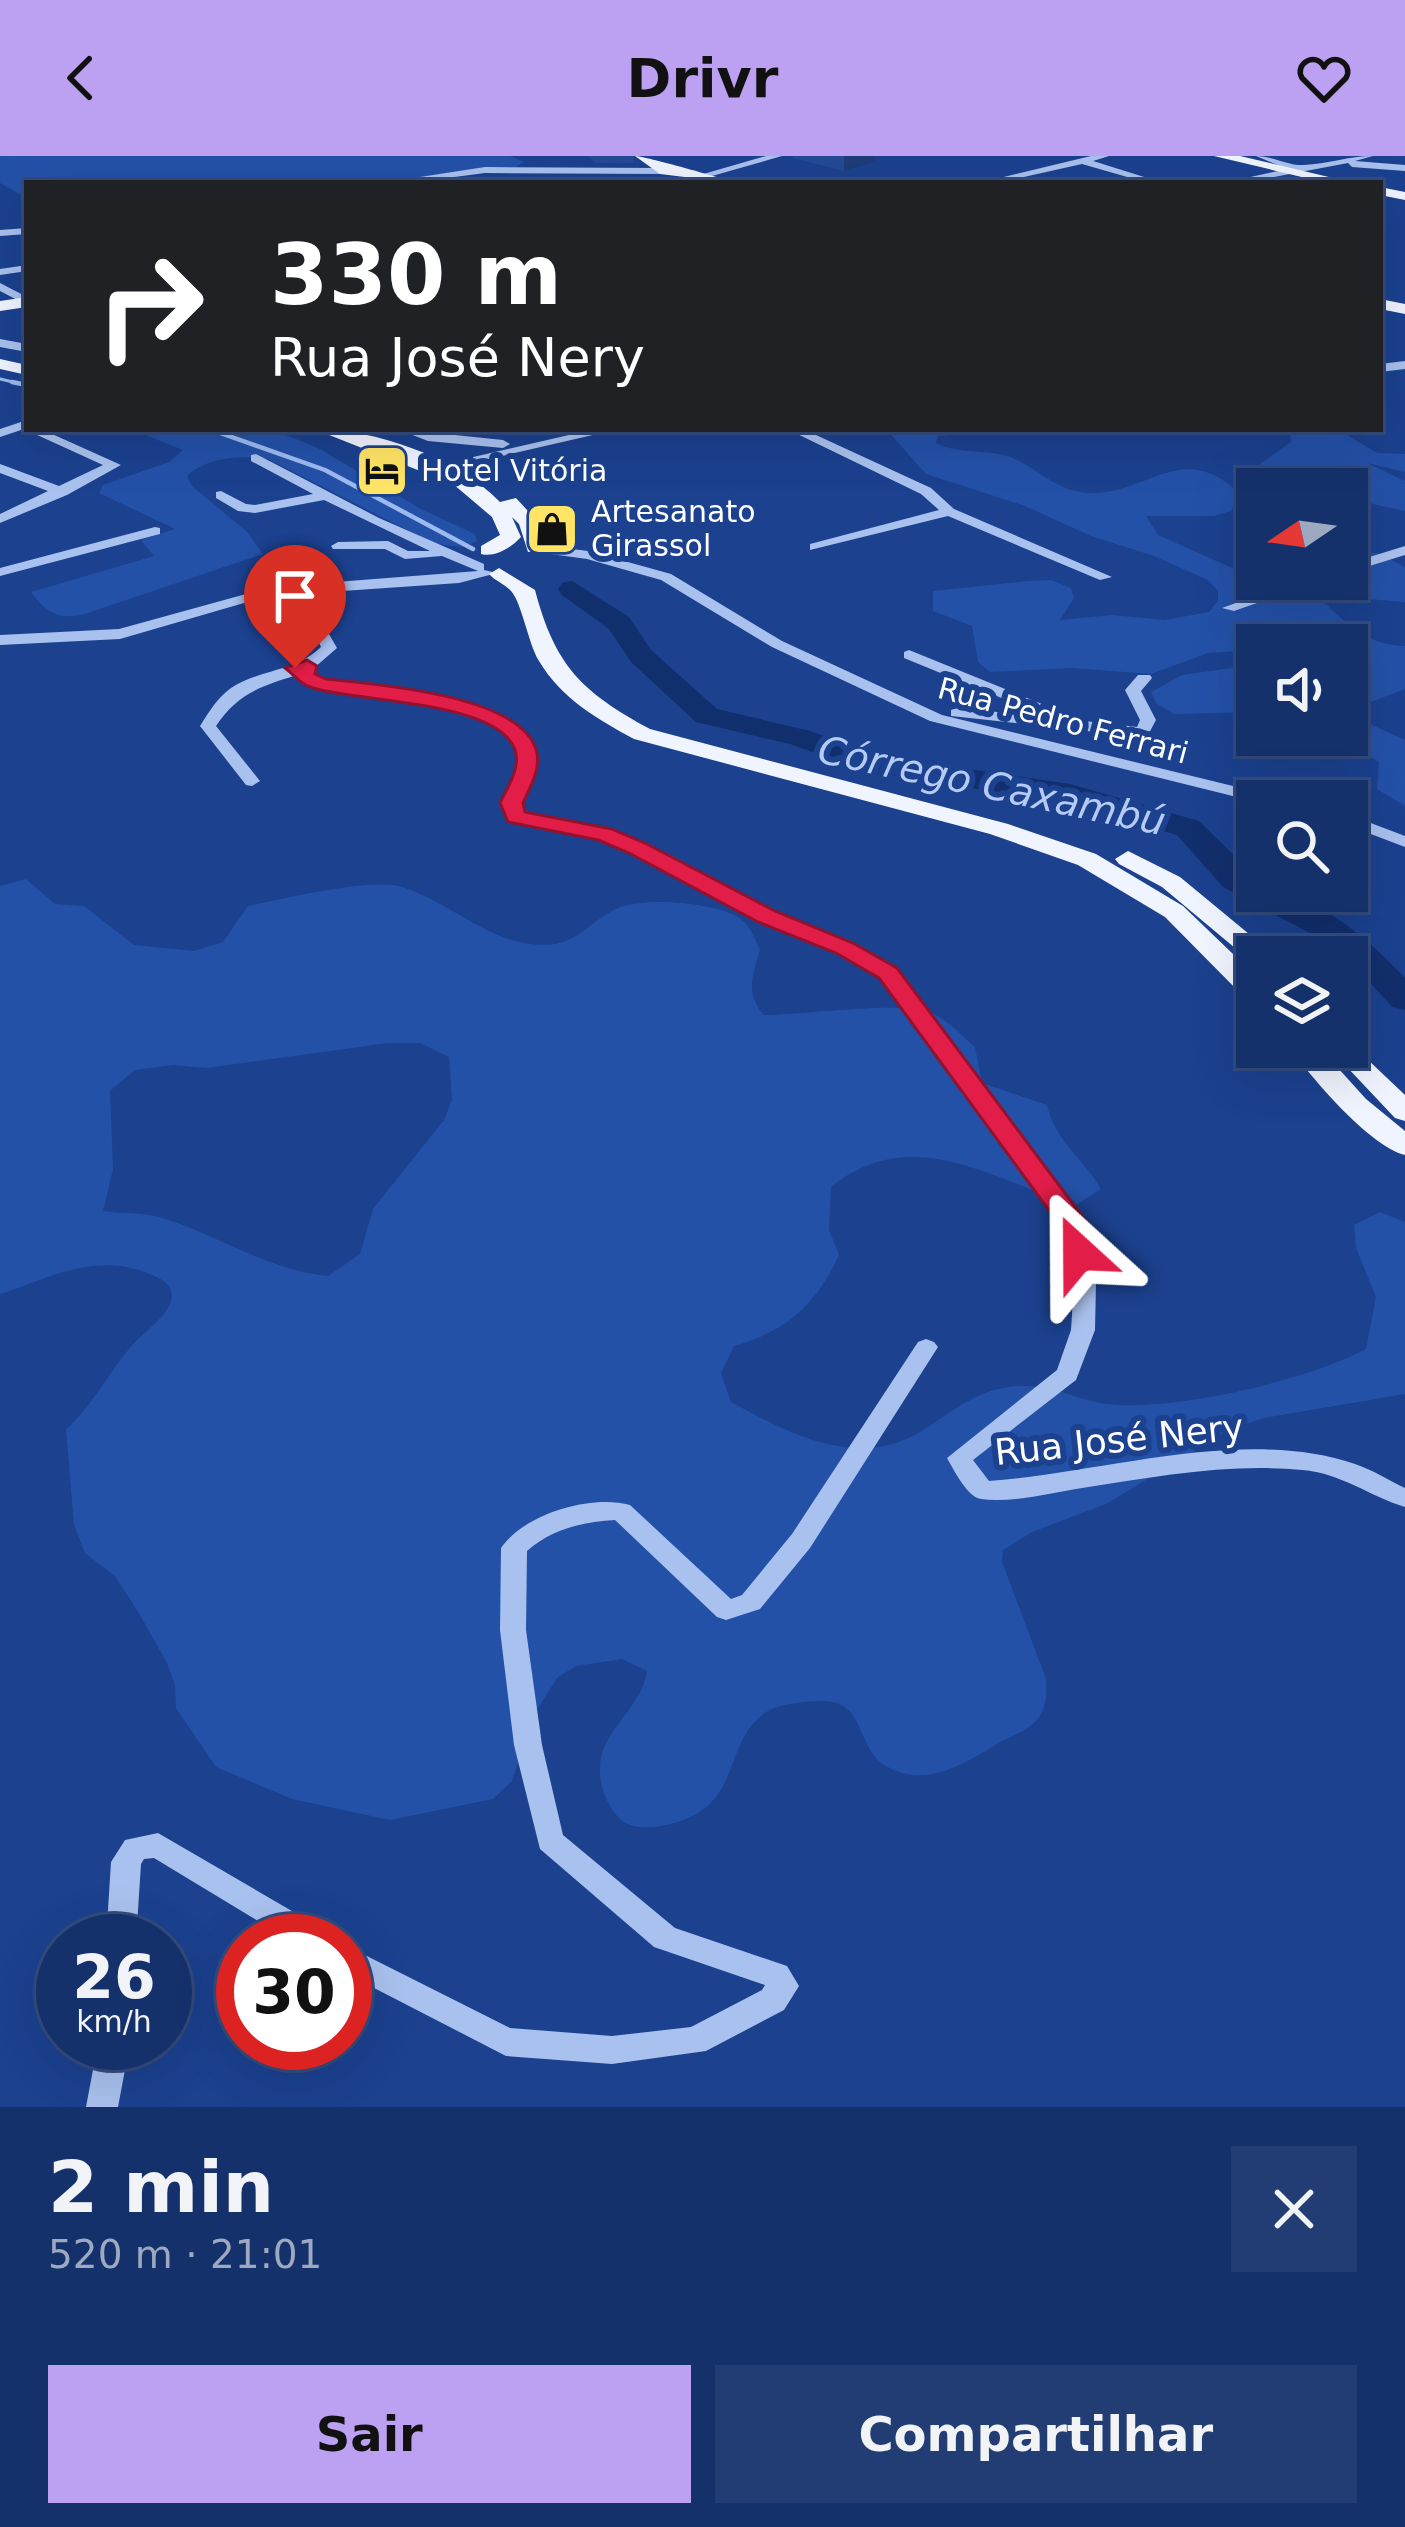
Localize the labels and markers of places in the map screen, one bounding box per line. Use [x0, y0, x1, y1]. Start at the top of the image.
hotel icon: Hotel Vitória [354, 443, 410, 499]
place label: Hotel Vitória [421, 453, 607, 488]
place label: Artesanato Girassol [591, 494, 756, 563]
shop icon: Artesanato Girassol [524, 501, 580, 557]
pin [244, 545, 346, 668]

